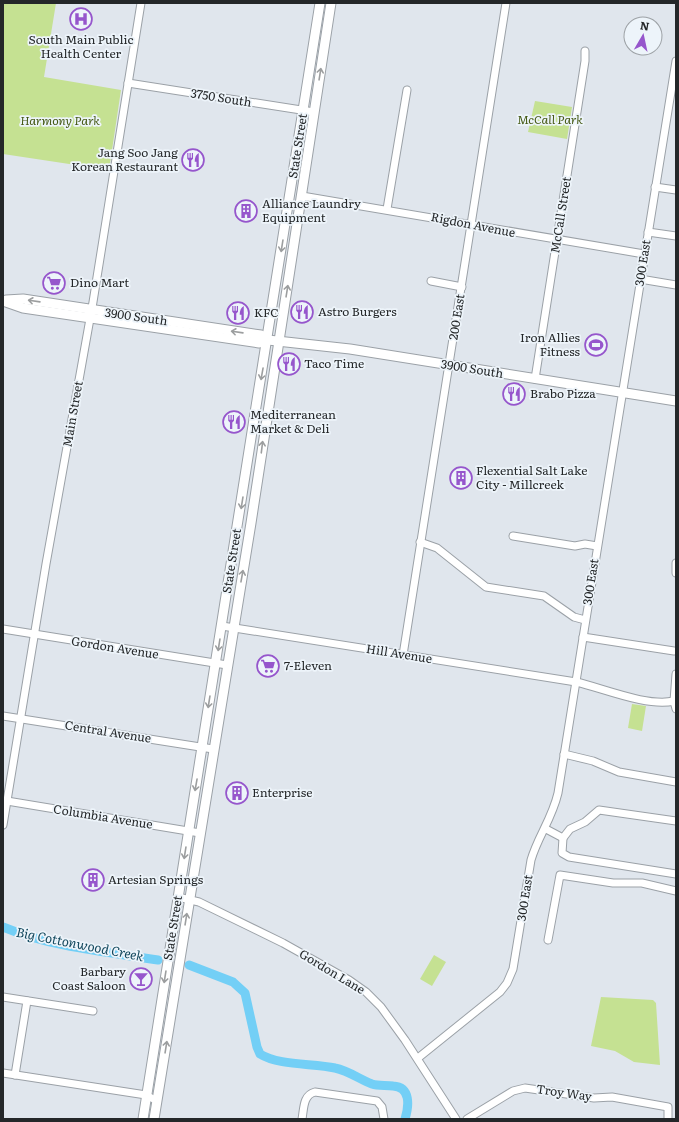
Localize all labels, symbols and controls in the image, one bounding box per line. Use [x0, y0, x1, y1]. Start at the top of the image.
hospital icon: South Main Public Health Center [68, 6, 94, 32]
north arrow [623, 16, 663, 56]
text: N [639, 17, 651, 34]
place label: South Main Public Health Center [29, 30, 133, 62]
one-way arrow [316, 68, 324, 81]
street label: 3750 South [189, 83, 253, 111]
park label: McCall Park [517, 110, 583, 128]
park label: Harmony Park [20, 111, 100, 129]
street label: State Street [283, 112, 311, 180]
place label: Jang Soo Jang Korean Restaurant [71, 143, 178, 175]
restaurant icon: Jang Soo Jang Korean Restaurant [180, 147, 206, 173]
street label: McCall Street [545, 175, 575, 254]
place label: Alliance Laundry Equipment [262, 194, 361, 226]
building icon: Alliance Laundry Equipment [233, 198, 259, 224]
street label: Rigdon Avenue [429, 207, 517, 241]
street label: 300 East [629, 238, 655, 287]
one-way arrow [278, 239, 286, 252]
supermarket icon: Dino Mart [41, 270, 67, 296]
place label: Dino Mart [70, 273, 129, 291]
one-way arrow [283, 285, 291, 298]
street label: 200 East [443, 292, 469, 341]
one-way arrow [28, 297, 41, 305]
restaurant icon: Astro Burgers [289, 299, 315, 325]
restaurant icon: KFC [225, 300, 251, 326]
place label: Astro Burgers [318, 302, 397, 320]
street label: 3900 South [104, 303, 169, 329]
place label: KFC [254, 303, 279, 321]
one-way arrow [231, 328, 244, 335]
place label: Iron Allies Fitness [520, 328, 581, 360]
sports icon: Iron Allies Fitness [583, 332, 609, 358]
restaurant icon: Taco Time [276, 351, 302, 377]
place label: Taco Time [304, 354, 364, 372]
street label: 3900 South [440, 354, 505, 382]
one-way arrow [258, 367, 266, 380]
street label: Main Street [57, 379, 87, 448]
restaurant icon: Brabo Pizza [501, 381, 527, 407]
place label: Brabo Pizza [530, 384, 596, 402]
place label: Mediterranean Market & Deli [250, 405, 336, 437]
restaurant icon: Mediterranean Market & Deli [221, 409, 247, 435]
one-way arrow [258, 441, 265, 454]
place label: Flexential Salt Lake City - Millcreek [476, 461, 588, 493]
building icon: Flexential Salt Lake City - Millcreek [448, 465, 474, 491]
one-way arrow [237, 496, 245, 509]
street label: State Street [217, 527, 245, 595]
street label: 300 East [577, 557, 603, 606]
one-way arrow [238, 570, 246, 583]
street label: Gordon Avenue [70, 631, 160, 663]
one-way arrow [215, 638, 223, 651]
street label: Hill Avenue [365, 639, 433, 667]
supermarket icon: 7-Eleven [255, 653, 281, 679]
place label: 7-Eleven [284, 656, 332, 674]
one-way arrow [205, 695, 213, 708]
street label: Central Avenue [64, 715, 153, 747]
one-way arrow [192, 778, 200, 791]
building icon: Enterprise [224, 780, 250, 806]
place label: Enterprise [252, 783, 312, 801]
street label: Columbia Avenue [52, 799, 154, 833]
one-way arrow [181, 846, 189, 859]
building icon: Artesian Springs [80, 867, 106, 893]
place label: Artesian Springs [108, 870, 204, 888]
street label: 300 East [511, 873, 537, 922]
street label: State Street [158, 894, 186, 962]
one-way arrow [183, 913, 191, 926]
water label: Big Cottonwood Creek [15, 922, 146, 965]
street label: Gordon Lane [296, 944, 369, 998]
place label: Barbary Coast Saloon [52, 962, 126, 994]
bar icon: Barbary Coast Saloon [128, 966, 154, 992]
one-way arrow [161, 970, 169, 983]
one-way arrow [162, 1041, 170, 1054]
street label: Troy Way [535, 1079, 593, 1105]

